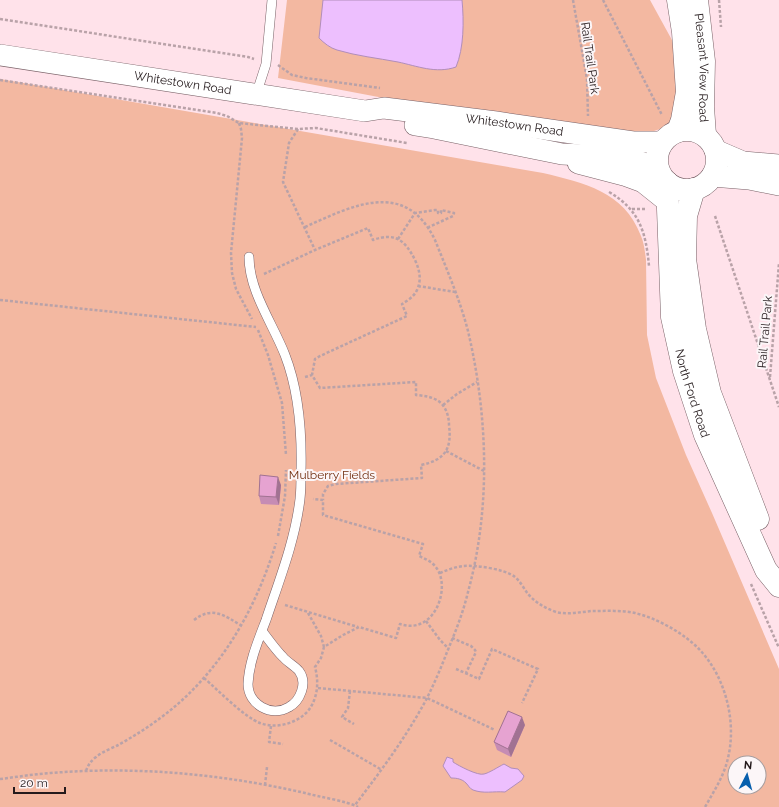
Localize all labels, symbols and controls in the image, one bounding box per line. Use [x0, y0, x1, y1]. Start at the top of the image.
street label: Pleasant View Road [692, 12, 711, 123]
street label: Rail Trail Park [578, 21, 602, 96]
street label: Whitestown Road [133, 69, 233, 97]
street label: Whitestown Road [465, 111, 564, 139]
street label: Rail Trail Park [755, 295, 775, 369]
street label: North Ford Road [672, 348, 712, 439]
park label: Mulberry Fields [289, 468, 375, 482]
north arrow [727, 755, 767, 795]
text: N [743, 759, 753, 772]
scale bar [14, 769, 65, 795]
text: 20 m [20, 776, 48, 790]

